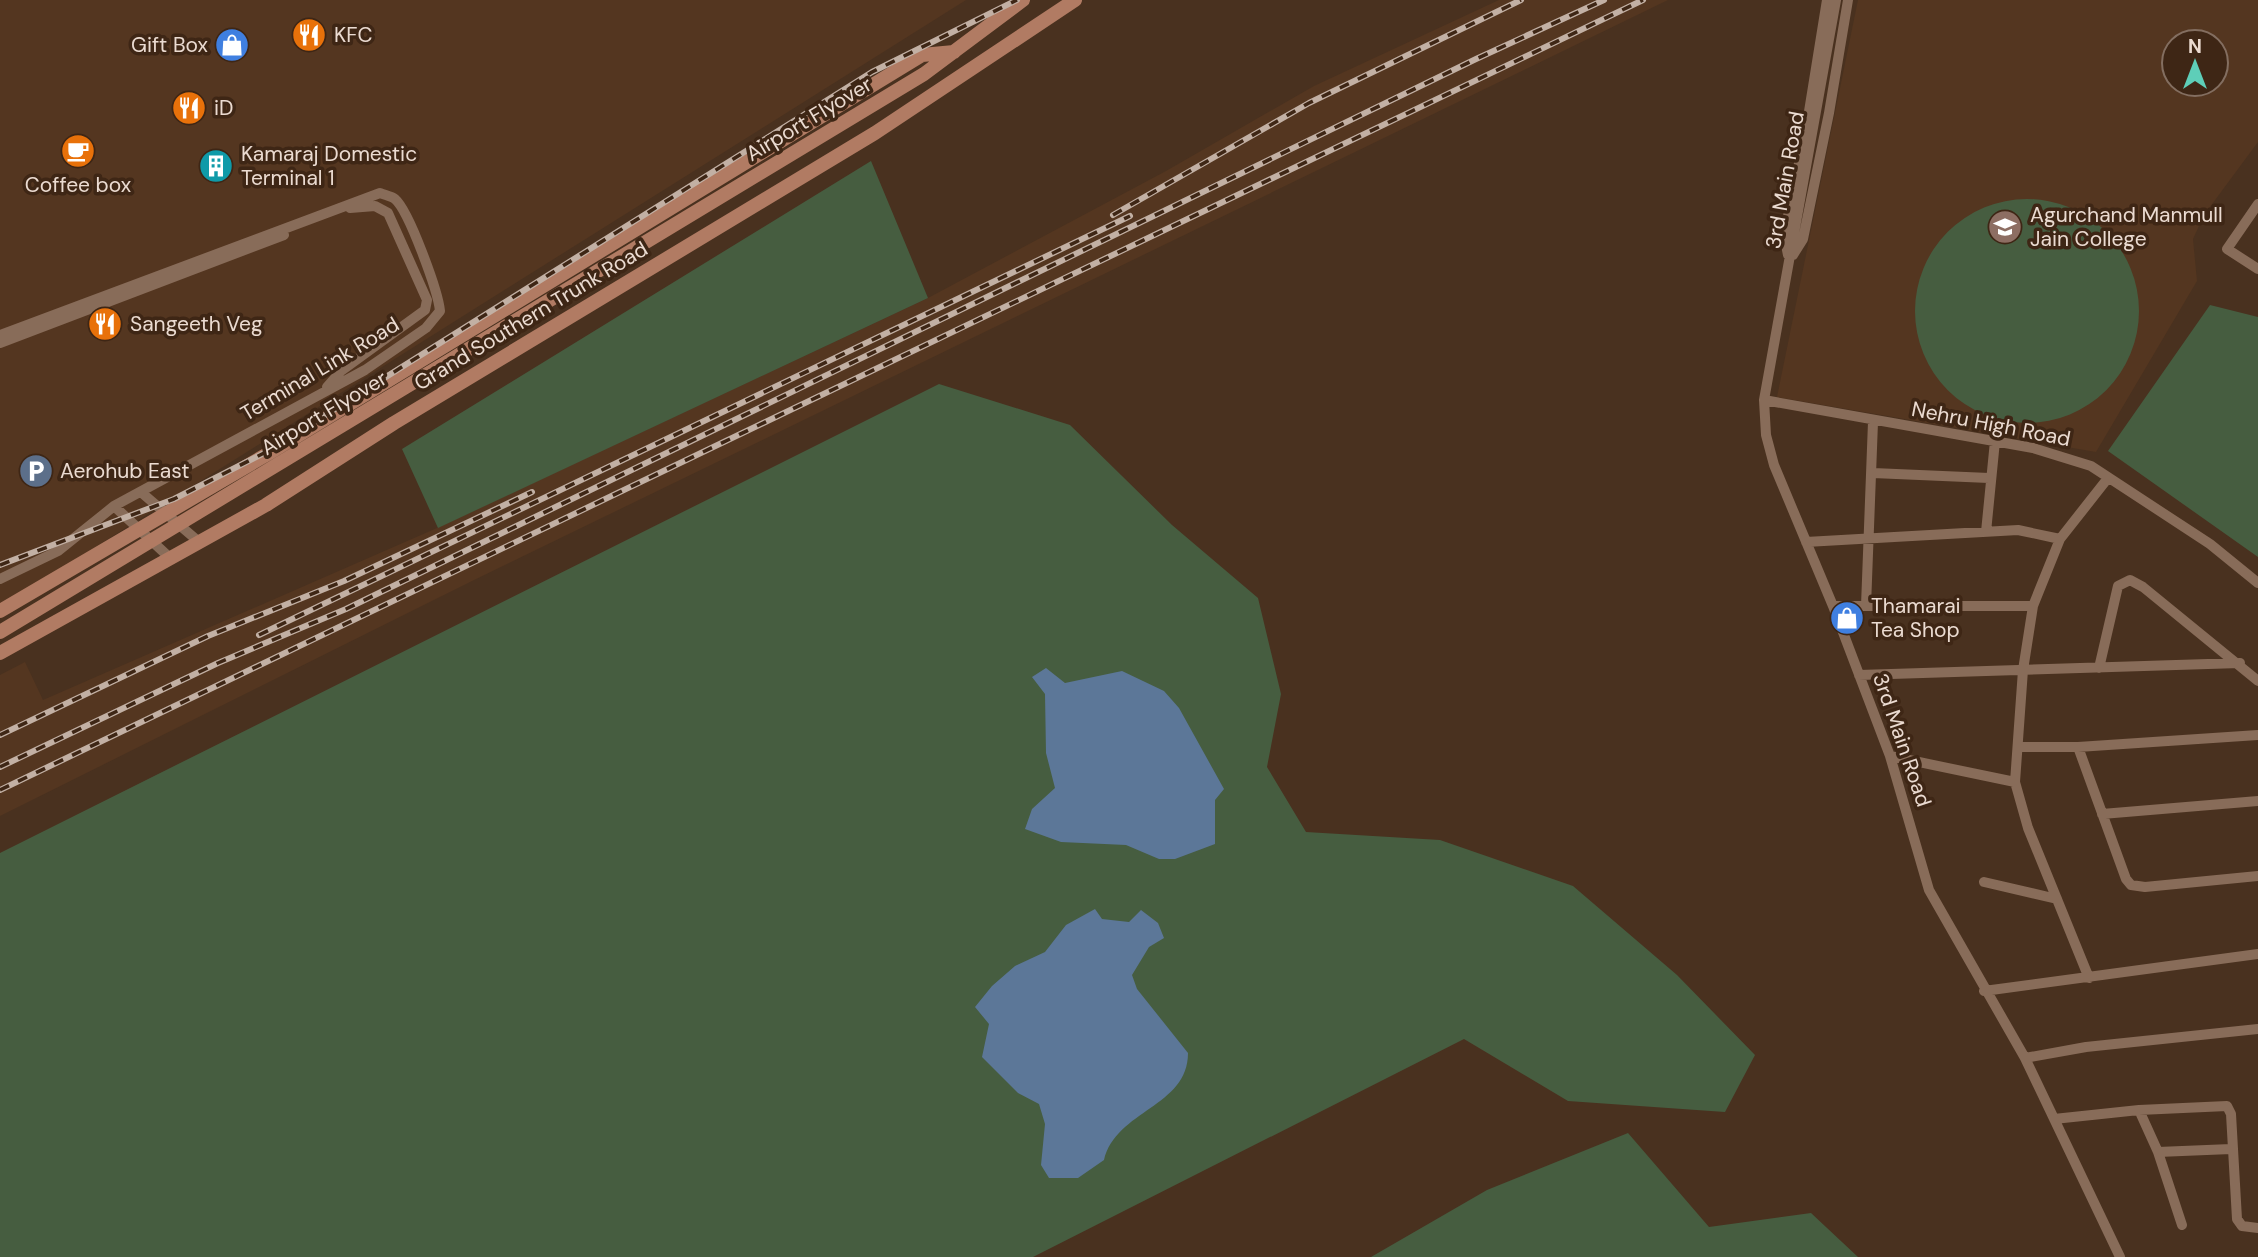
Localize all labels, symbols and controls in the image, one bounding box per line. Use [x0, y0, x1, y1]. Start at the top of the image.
restaurant icon: KFC [290, 16, 328, 54]
place label: KFC [334, 21, 373, 49]
shop icon: Gift Box [213, 26, 251, 64]
north arrow [2160, 28, 2230, 98]
place label: Gift Box [131, 31, 208, 59]
text: N [2188, 34, 2202, 59]
street label: Airport Flyover [741, 70, 878, 168]
restaurant icon: iD [170, 89, 208, 127]
place label: iD [214, 94, 234, 122]
street label: 3rd Main Road [1759, 109, 1811, 251]
cafe icon: Coffee box [59, 132, 97, 170]
place label: Kamaraj Domestic Terminal 1 [241, 140, 417, 192]
building icon: Kamaraj Domestic Terminal 1 [197, 147, 235, 185]
place label: Coffee box [25, 171, 131, 199]
place label: Agurchand Manmull Jain College [2030, 201, 2223, 253]
school or university icon: Agurchand Manmull Jain College [1986, 208, 2024, 246]
street label: Grand Southern Trunk Road [409, 235, 653, 397]
restaurant icon: Sangeeth Veg [86, 305, 124, 343]
place label: Sangeeth Veg [130, 310, 263, 338]
street label: Terminal Link Road [236, 311, 404, 427]
street label: Airport Flyover [256, 364, 393, 462]
street label: Nehru High Road [1909, 395, 2073, 453]
parking icon: Aerohub East [17, 452, 55, 490]
place label: Aerohub East [60, 457, 190, 485]
place label: Thamarai Tea Shop [1871, 592, 1961, 644]
shop icon: Thamarai Tea Shop [1828, 599, 1866, 637]
street label: 3rd Main Road [1866, 670, 1938, 810]

